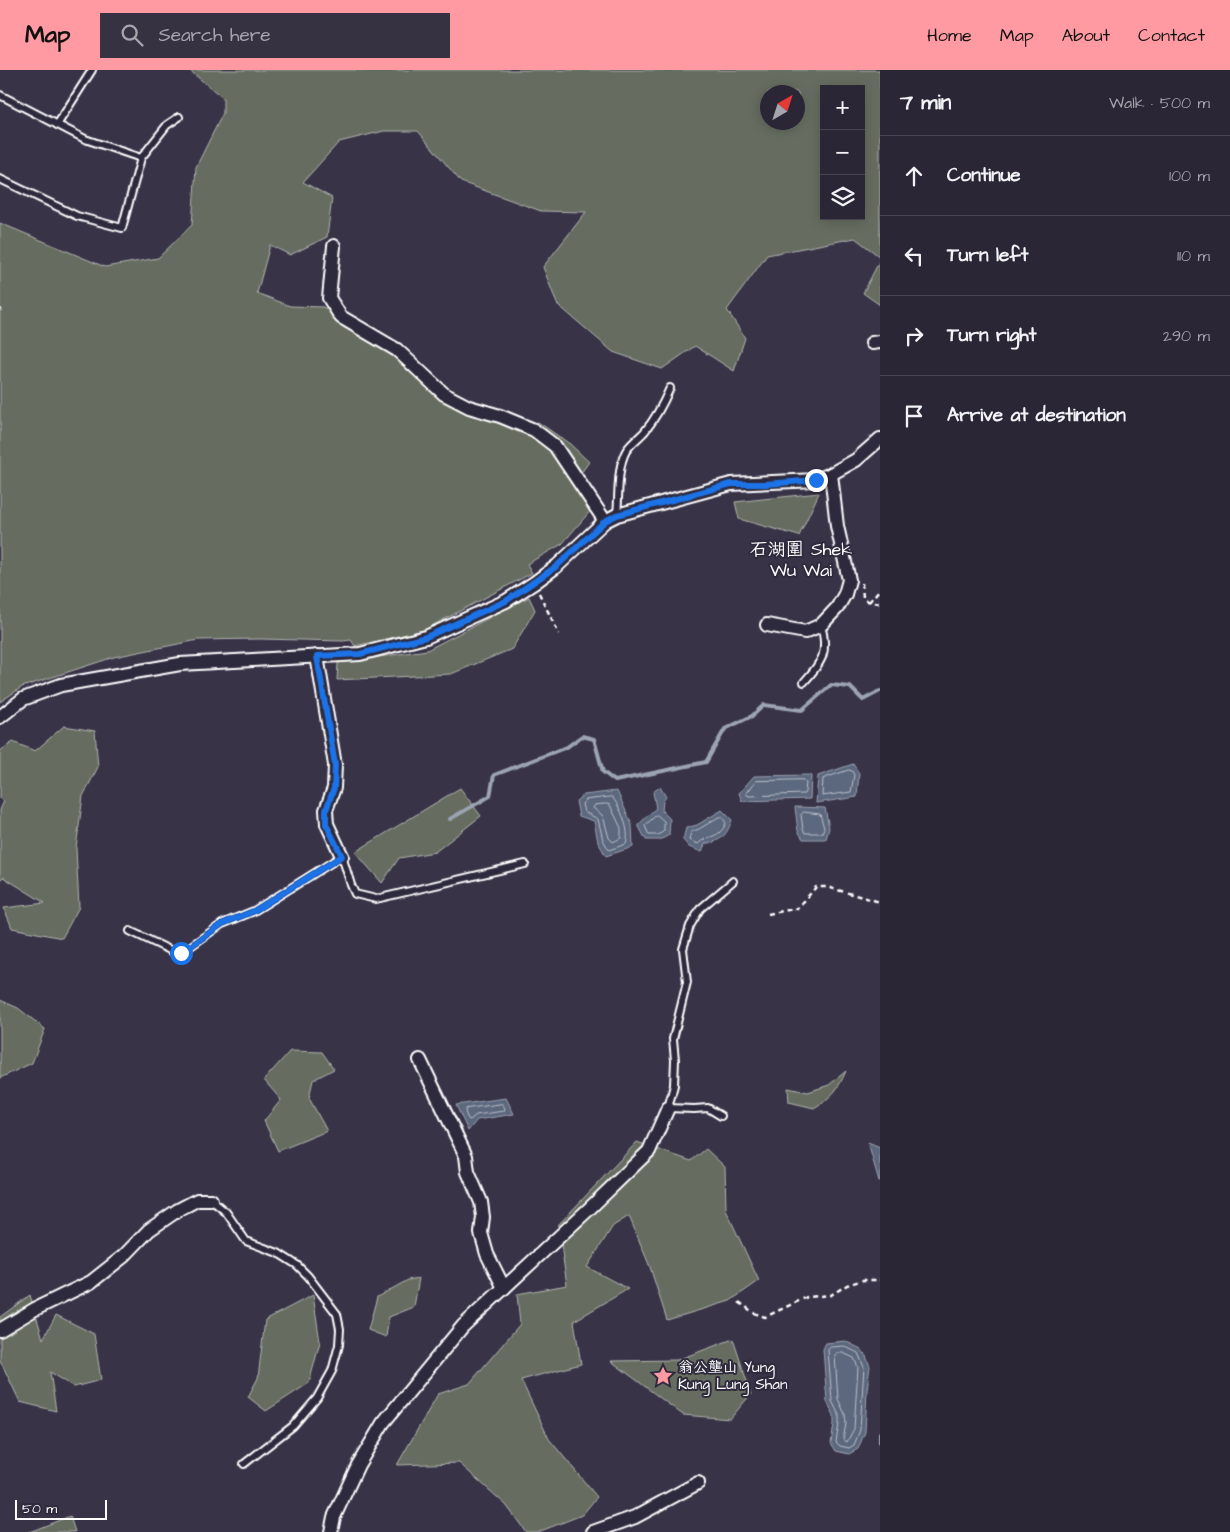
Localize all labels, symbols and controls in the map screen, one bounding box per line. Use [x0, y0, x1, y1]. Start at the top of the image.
search box [100, 13, 450, 58]
text: Map [25, 18, 70, 52]
icon: search [118, 21, 146, 49]
text: Search here [158, 22, 271, 49]
text: Home [927, 23, 972, 48]
text: Map [1000, 23, 1034, 48]
text: About [1062, 23, 1110, 48]
text: Contact [1138, 23, 1205, 48]
north arrow [760, 85, 805, 130]
map controls [820, 85, 865, 220]
button: + [820, 85, 865, 130]
text: 7 min [900, 88, 951, 117]
text: Walk · 500 m [1109, 92, 1210, 114]
button: − [820, 130, 865, 175]
icon: ahead [900, 162, 928, 190]
text: Continue [947, 162, 1021, 189]
text: 100 m [1169, 165, 1210, 187]
button: layers [820, 175, 865, 220]
icon: left [900, 242, 928, 270]
text: Turn left [947, 242, 1028, 269]
text: 110 m [1177, 245, 1210, 267]
icon: right [900, 322, 928, 350]
text: Turn right [947, 322, 1036, 349]
text: 290 m [1163, 325, 1210, 347]
icon: arrive [900, 402, 928, 430]
text: Arrive at destination [947, 402, 1126, 429]
route end [805, 469, 828, 492]
district label: 石湖圍 Shek Wu Wai [750, 537, 852, 583]
route start [170, 942, 193, 965]
place label: 翁公壟山 Yung Kung Lung Shan [678, 1357, 788, 1396]
place icon: 翁公壟山 Yung Kung Lung Shan [652, 1365, 674, 1387]
scale bar [15, 1497, 108, 1520]
text: 50 m [22, 1499, 57, 1519]

